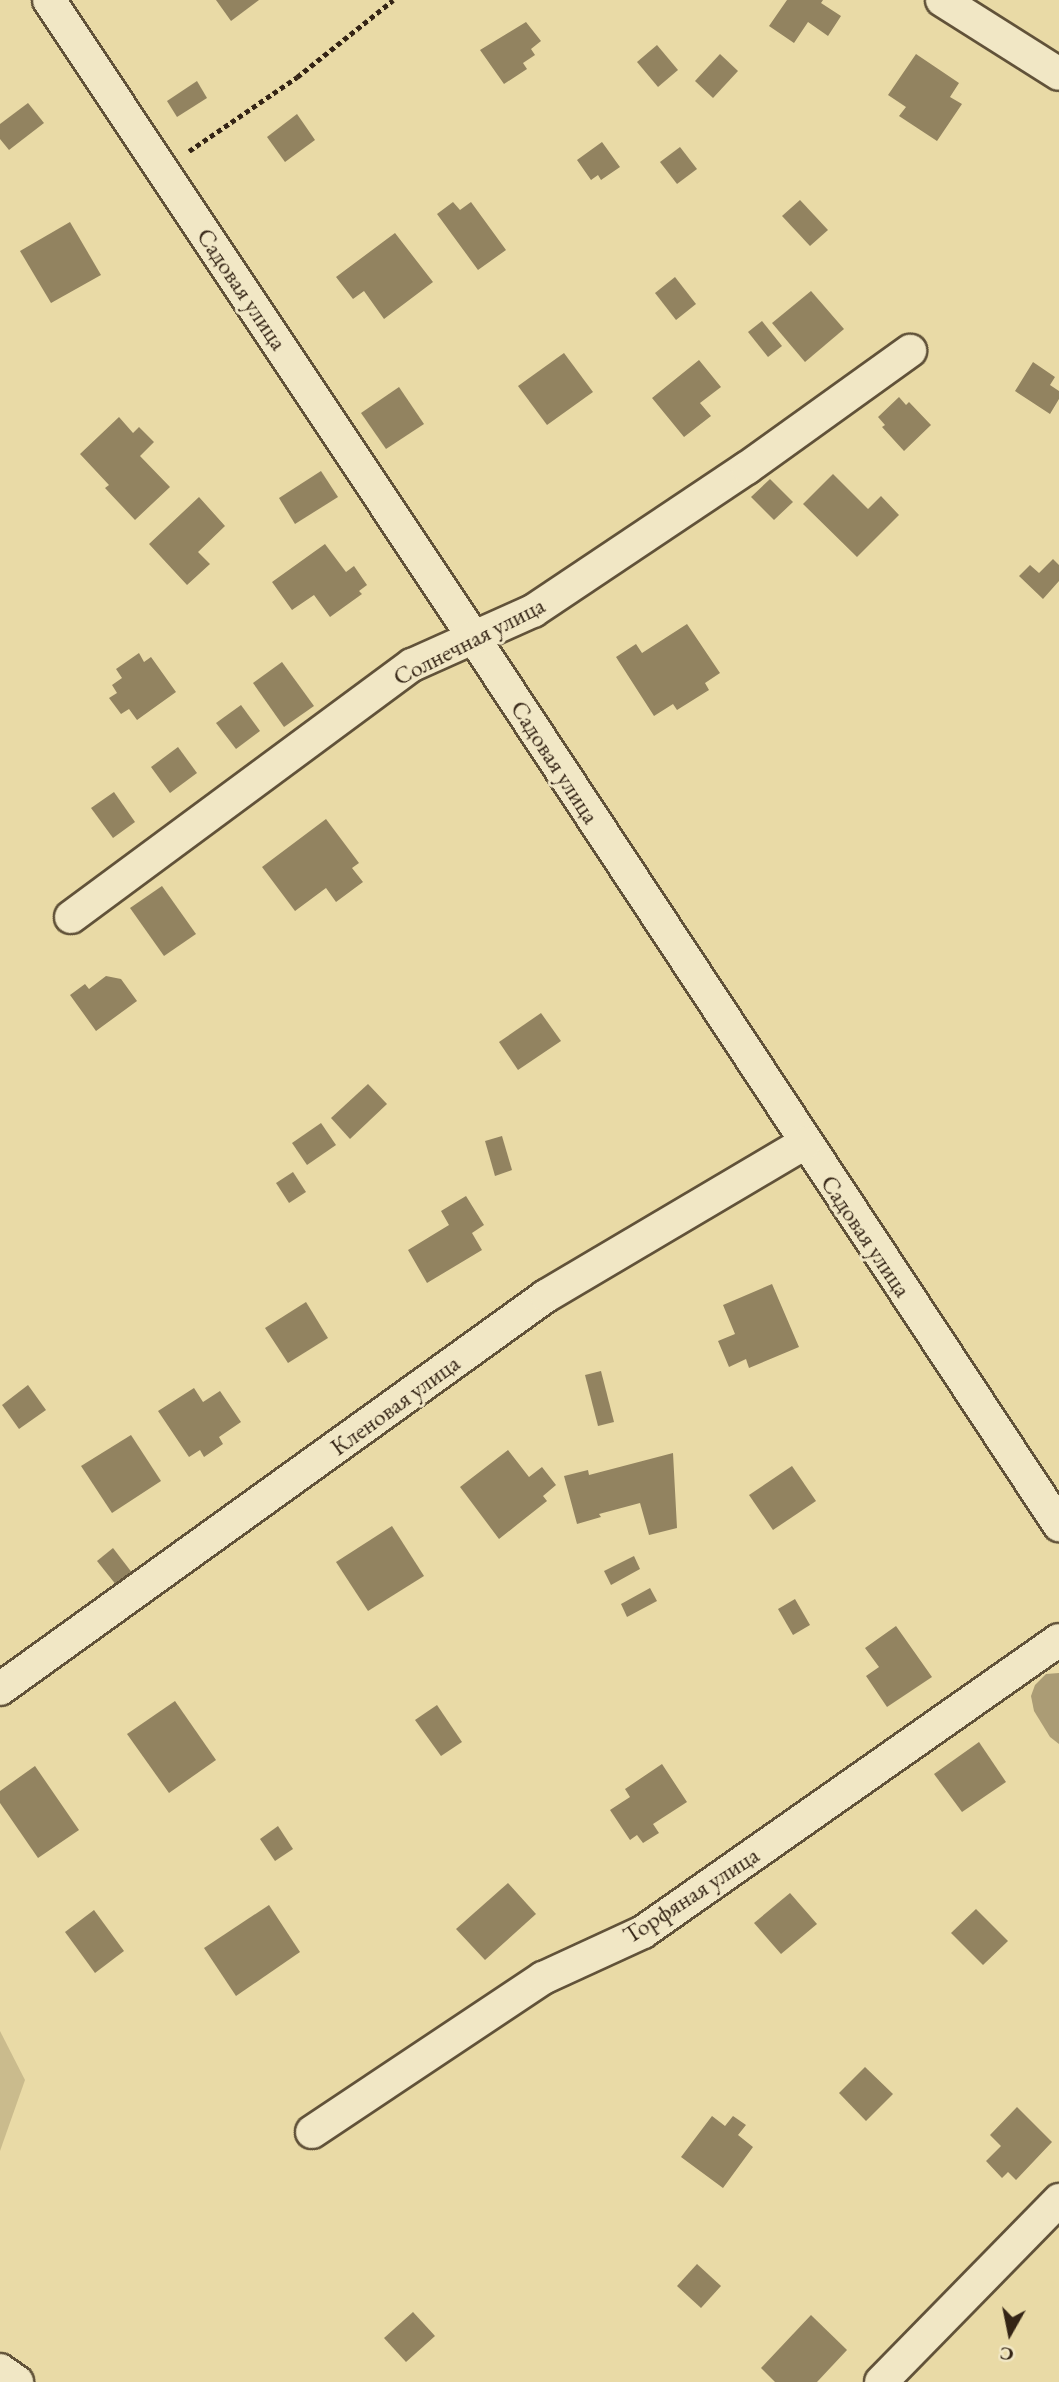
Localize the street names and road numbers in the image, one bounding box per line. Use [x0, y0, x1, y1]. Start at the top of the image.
street label: Садовая улица [191, 223, 293, 355]
street label: Солнечная улица [388, 590, 550, 692]
street label: Садовая улица [505, 695, 605, 829]
street label: Садовая улица [815, 1170, 917, 1302]
street label: Кленовая улица [325, 1349, 465, 1461]
street label: Торфяная улица [618, 1840, 764, 1950]

